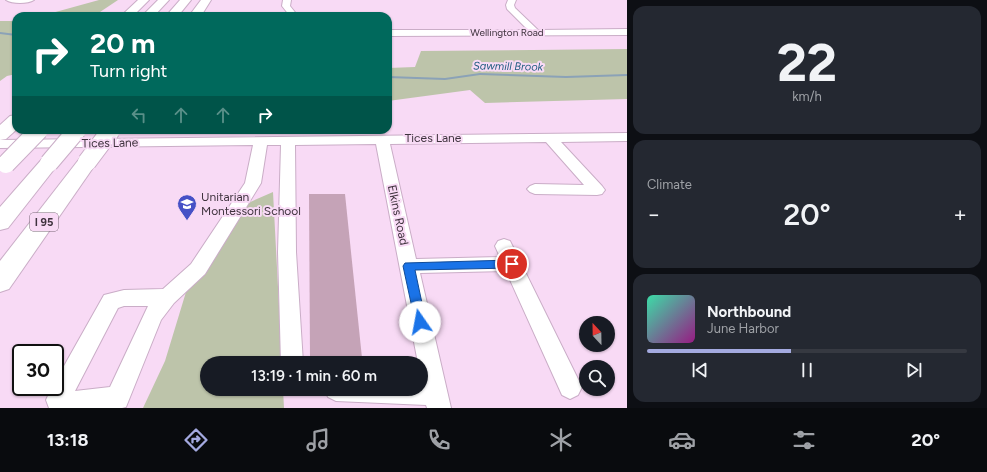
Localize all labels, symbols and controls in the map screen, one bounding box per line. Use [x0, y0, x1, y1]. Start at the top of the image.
text: 20 m [90, 26, 155, 60]
street label: Wellington Road [470, 26, 544, 39]
icon: right [24, 28, 76, 80]
text: 22 [777, 32, 837, 94]
water label: Sawmill Brook [473, 59, 544, 74]
text: Turn right [90, 60, 167, 82]
text: km/h [792, 89, 822, 104]
icon: left [128, 104, 150, 126]
icon: ahead [170, 104, 192, 126]
icon: ahead [212, 104, 234, 126]
icon: right [254, 104, 276, 126]
street label: Tices Lane [405, 131, 462, 145]
street label: Tices Lane [82, 135, 139, 150]
text: Climate [647, 177, 692, 192]
street label: Elkins Road [385, 184, 411, 246]
place label: Unitarian Montessori School [201, 190, 301, 218]
school or university icon: Unitarian Montessori School [176, 193, 198, 221]
text: 20° [783, 196, 831, 233]
text: − [647, 201, 661, 228]
text: + [953, 201, 967, 228]
road number: I 95 [30, 213, 58, 231]
pin [495, 247, 529, 281]
icon: arrive [501, 253, 523, 275]
position arrow [399, 301, 441, 343]
text: Northbound [707, 303, 791, 321]
north arrow [579, 316, 615, 352]
map controls [579, 316, 615, 396]
text: June Harbor [707, 321, 779, 336]
speed limit sign: 30 [12, 344, 64, 396]
icon: previous [689, 359, 711, 381]
icon: pause [796, 359, 818, 381]
icon: next [903, 359, 925, 381]
button: search [579, 360, 615, 396]
text: 13:19 · 1 min · 60 m [251, 367, 377, 385]
icon: directions [182, 426, 210, 454]
icon: music [304, 426, 332, 454]
icon: phone [425, 426, 453, 454]
icon: climate [547, 426, 575, 454]
icon: car [668, 426, 696, 454]
icon: filters [790, 426, 818, 454]
text: 13:18 [47, 429, 88, 451]
text: 20° [911, 429, 940, 451]

